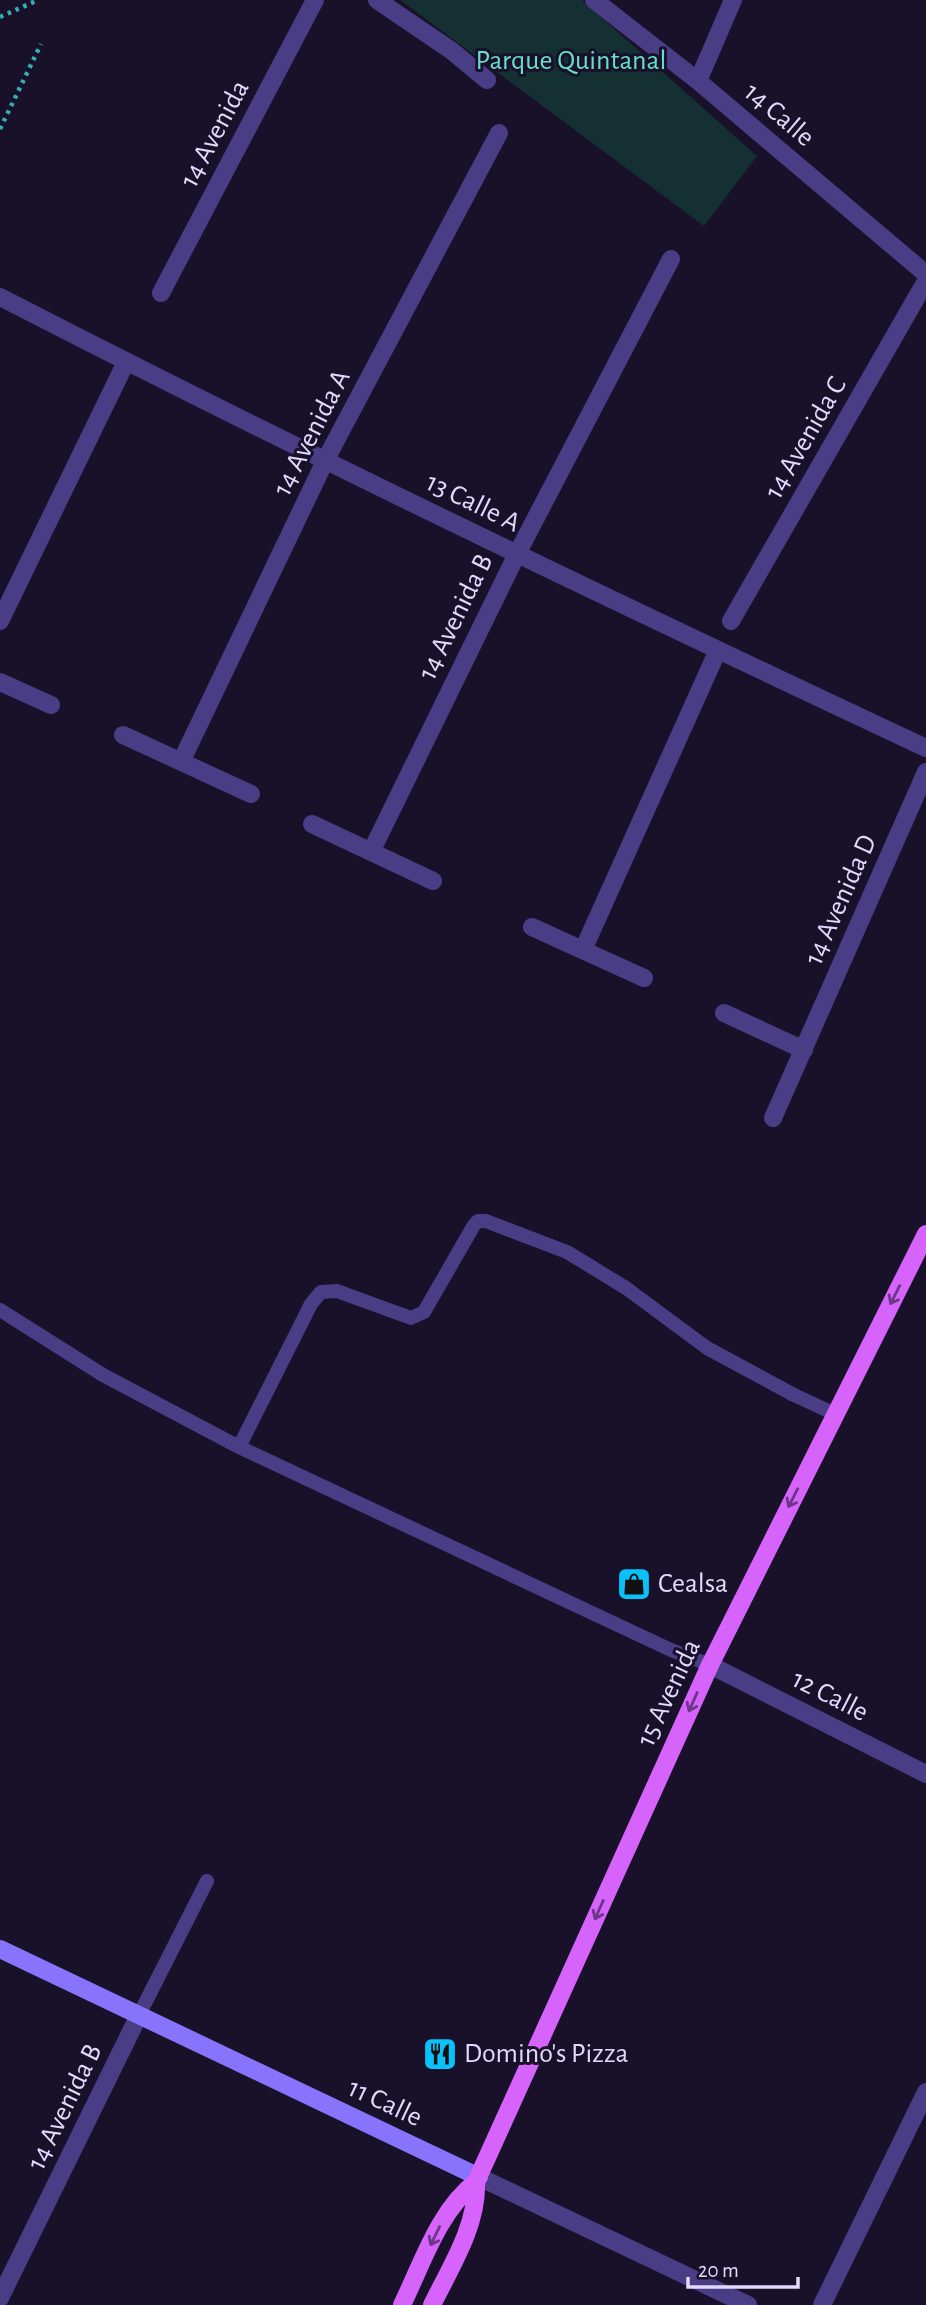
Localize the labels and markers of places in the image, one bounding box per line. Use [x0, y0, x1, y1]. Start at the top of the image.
shop icon: Cealsa [615, 1565, 653, 1603]
place label: Cealsa [658, 1570, 728, 1598]
restaurant icon: Domino's Pizza [421, 2035, 459, 2073]
place label: Domino's Pizza [464, 2040, 628, 2068]

